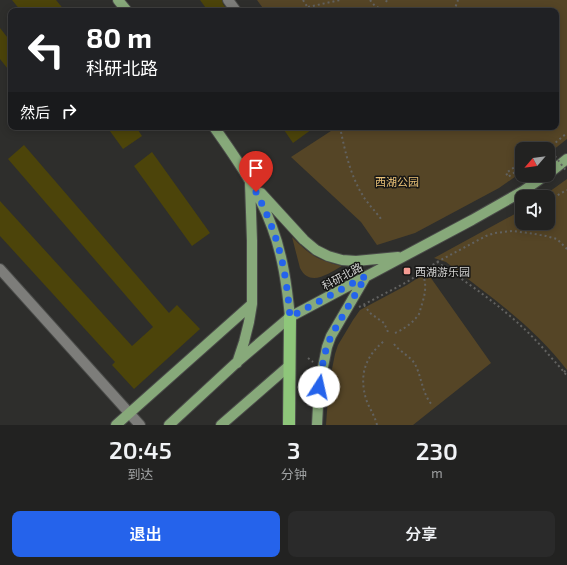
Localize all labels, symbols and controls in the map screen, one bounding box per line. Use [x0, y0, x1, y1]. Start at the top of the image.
text: 80 m [86, 20, 152, 54]
icon: left [20, 24, 72, 76]
text: 科研北路 [86, 57, 158, 79]
icon: right [58, 100, 80, 122]
text: 然后 [20, 103, 50, 121]
north arrow [515, 142, 555, 182]
map controls [515, 142, 555, 230]
pin [239, 151, 273, 192]
icon: arrive [245, 157, 267, 179]
park label: 西湖公园 [375, 175, 419, 188]
button: sound [515, 190, 555, 230]
street label: 科研北路 [320, 260, 364, 292]
place label: 西湖游乐园 [415, 265, 470, 278]
marker: 西湖游乐园 [402, 266, 412, 276]
position arrow [298, 366, 340, 408]
text: 20:45 [109, 435, 172, 464]
text: 3 [287, 435, 301, 464]
text: 230 [416, 436, 458, 465]
text: m [431, 465, 443, 481]
text: 到达 [127, 466, 153, 482]
text: 分钟 [281, 466, 307, 482]
button: 退出 [12, 511, 280, 557]
button: 分享 [288, 511, 555, 557]

